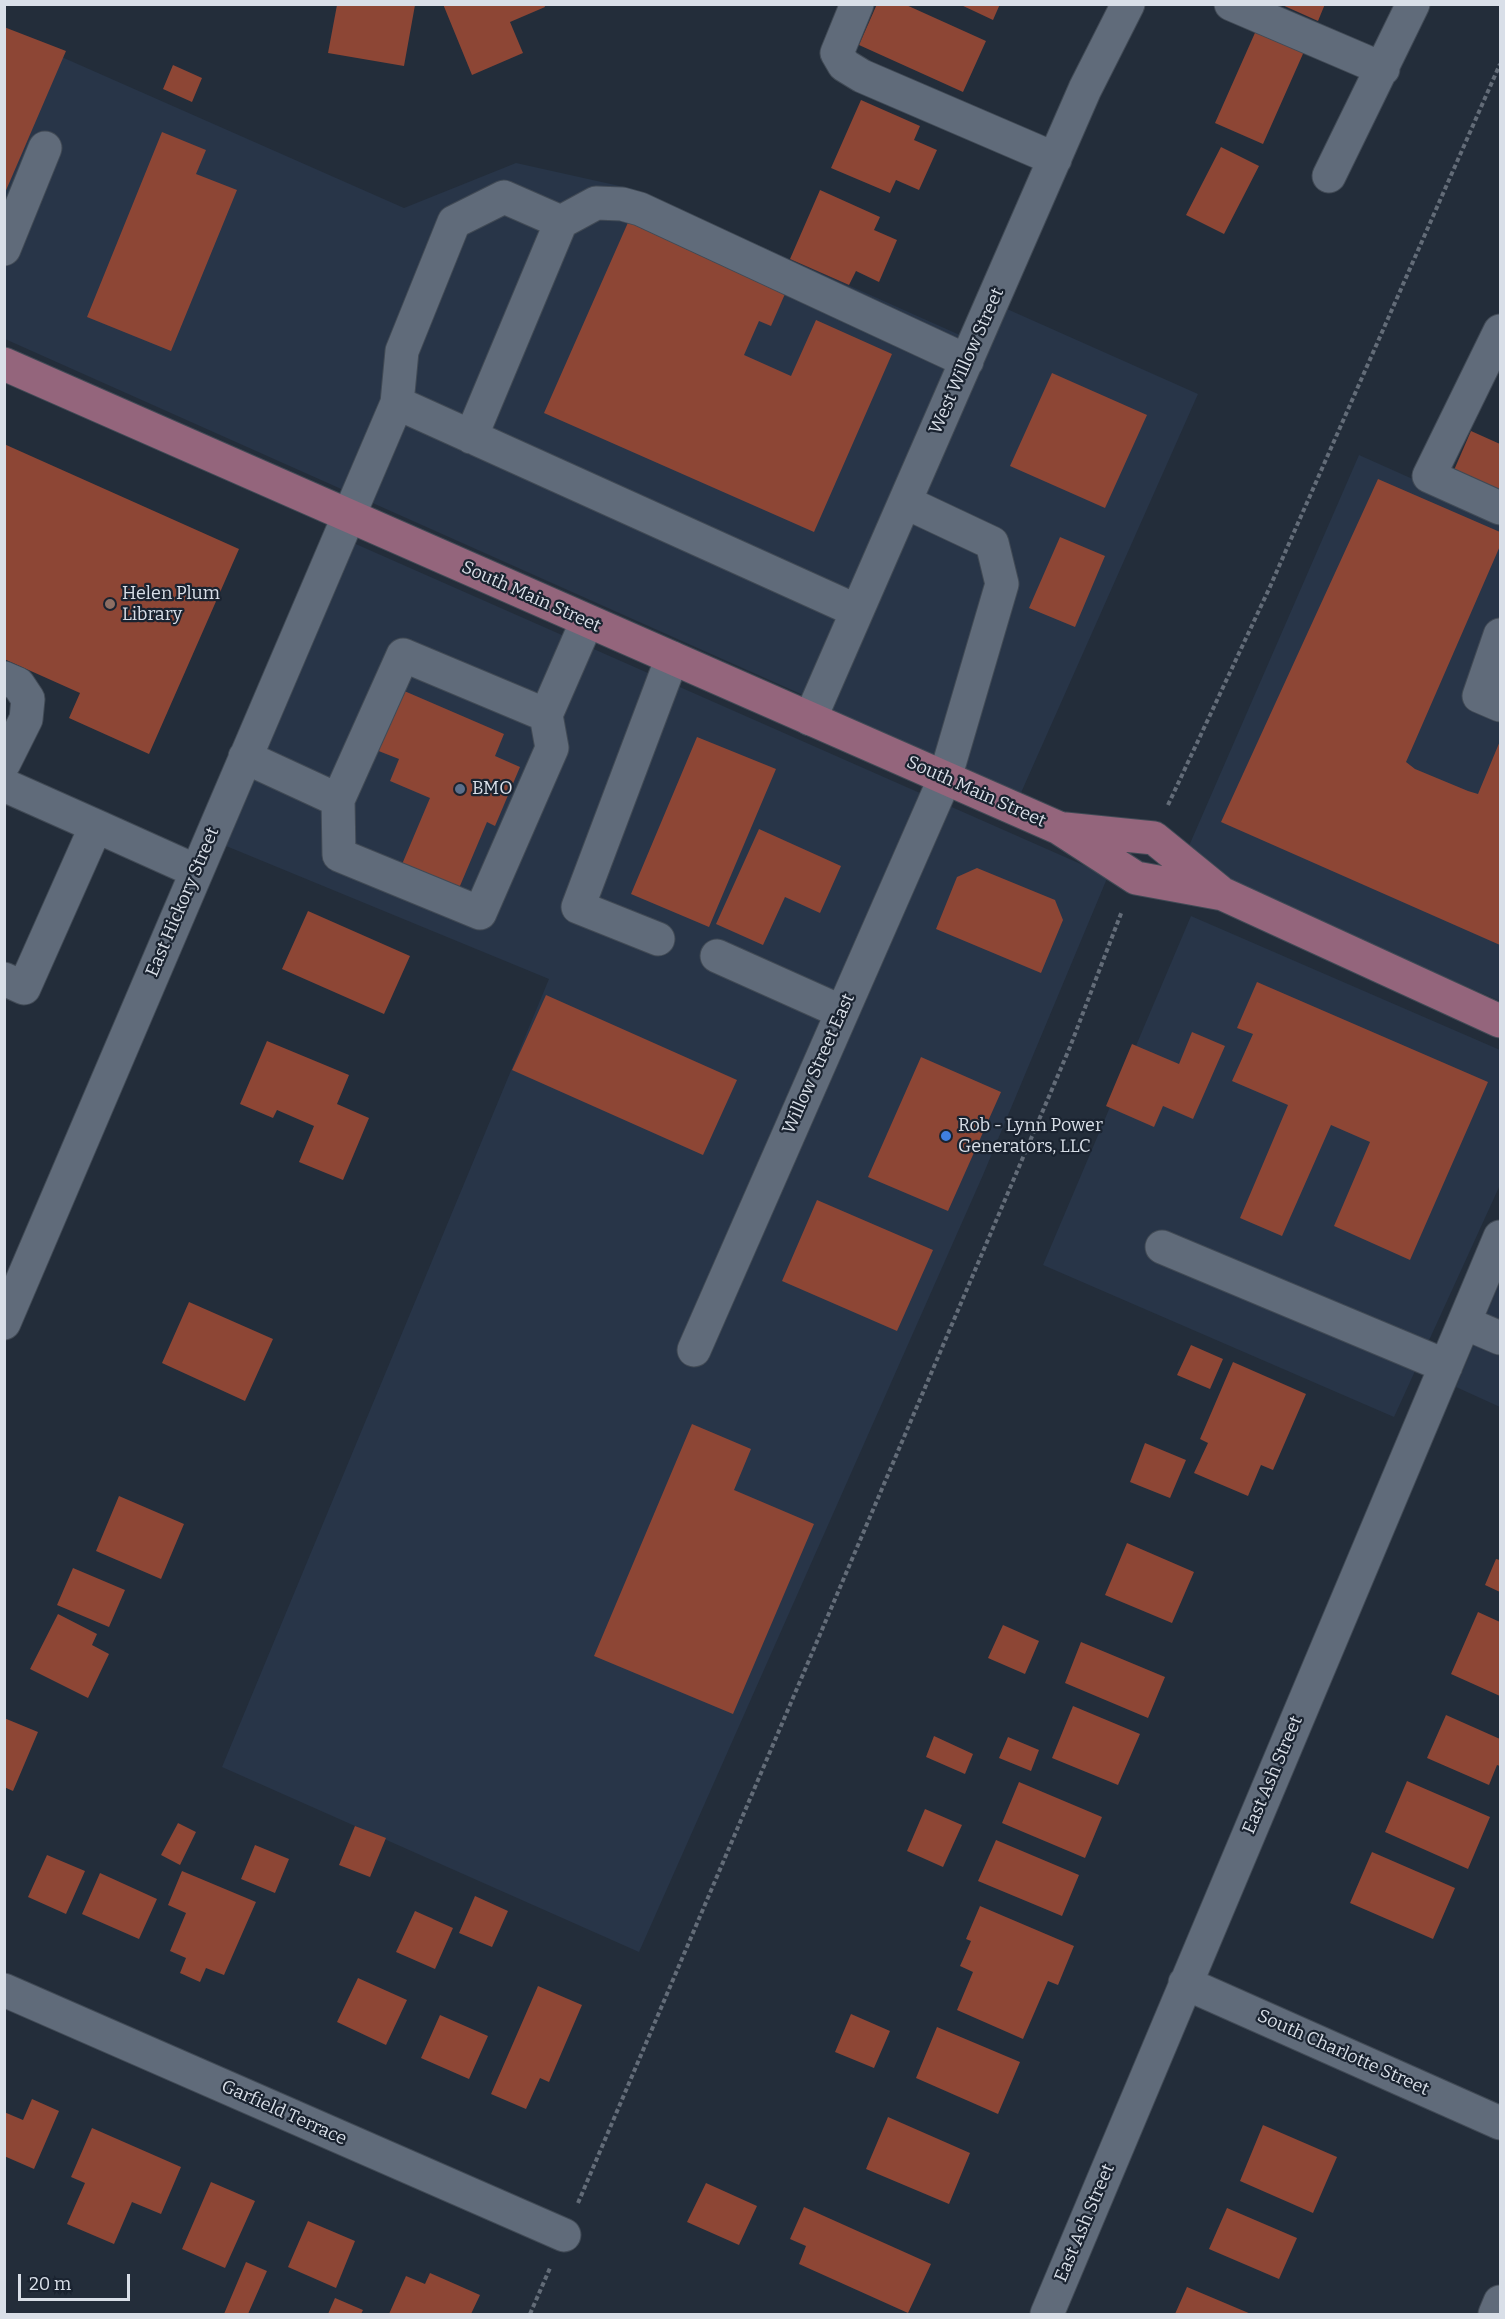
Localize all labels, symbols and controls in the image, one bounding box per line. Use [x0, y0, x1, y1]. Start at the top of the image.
street label: West Willow Street [925, 285, 1009, 437]
street label: South Main Street [458, 557, 604, 637]
place label: Helen Plum Library [122, 583, 220, 626]
marker: Helen Plum Library [103, 597, 117, 611]
street label: South Main Street [903, 752, 1049, 832]
place label: BMO [472, 778, 513, 800]
marker: BMO [453, 782, 467, 796]
street label: East Hickory Street [142, 824, 224, 980]
street label: Willow Street East [778, 990, 860, 1138]
place label: Rob - Lynn Power Generators, LLC [958, 1115, 1103, 1158]
marker: Rob - Lynn Power Generators, LLC [939, 1129, 953, 1143]
street label: East Ash Street [1238, 1713, 1308, 1837]
street label: South Charlotte Street [1254, 2005, 1432, 2101]
street label: Garfield Terrace [218, 2076, 350, 2150]
street label: East Ash Street [1050, 2161, 1120, 2285]
scale bar [21, 2262, 134, 2300]
text: 20 m [29, 2273, 71, 2295]

